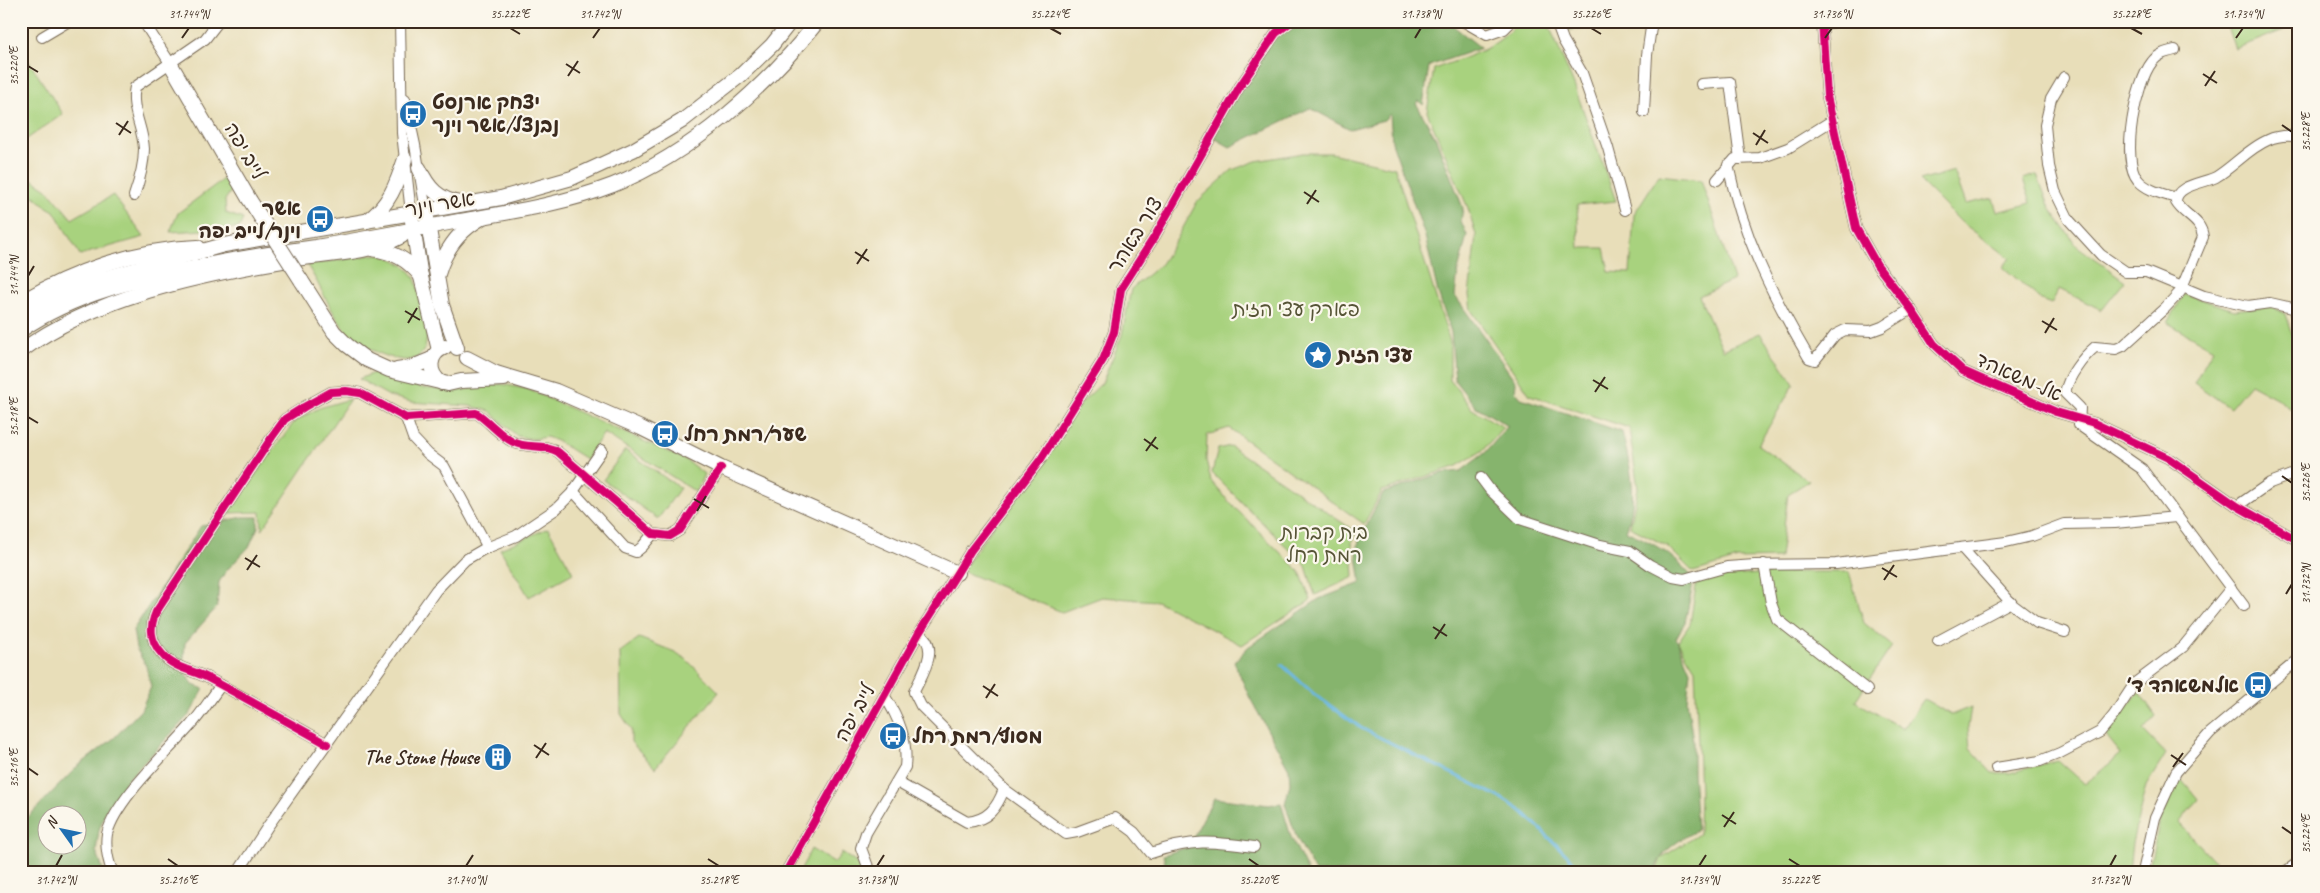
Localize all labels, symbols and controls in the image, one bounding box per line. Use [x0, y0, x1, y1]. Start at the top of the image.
text: 31.744°N [169, 6, 211, 22]
text: 35.222°E [490, 6, 531, 22]
text: 31.742°N [580, 6, 622, 22]
text: 35.224°E [1030, 6, 1071, 22]
text: 31.738°N [1401, 6, 1443, 22]
text: 35.226°E [1571, 6, 1612, 22]
text: 31.736°N [1812, 6, 1854, 22]
text: 35.228°E [2111, 6, 2152, 22]
text: 31.734°N [2223, 6, 2265, 22]
text: 35.220°E [6, 45, 22, 86]
place label: יצחק ארנסט נבנצל/אשר וינר [432, 90, 559, 138]
bus stop icon: יצחק ארנסט נבנצל/אשר וינר [398, 99, 428, 129]
text: 35.228°E [2298, 111, 2314, 152]
street label: לייב יפה [219, 118, 272, 185]
street label: אשר וינר [403, 186, 477, 222]
street label: צור באהר [1102, 192, 1168, 278]
place label: אשר וינר/לייב יפה [199, 196, 301, 244]
bus stop icon: אשר וינר/לייב יפה [305, 204, 335, 234]
text: 31.744°N [6, 254, 22, 296]
park label: פארק עצי הזית [1231, 297, 1360, 322]
place icon: עצי הזית [1303, 340, 1333, 370]
place label: עצי הזית [1335, 343, 1413, 368]
street label: אל-משאהד [1972, 347, 2066, 407]
text: 35.218°E [6, 396, 22, 437]
bus stop icon: שער/רמת רחל [650, 419, 680, 449]
place label: שער/רמת רחל [684, 422, 807, 447]
text: 35.226°E [2298, 462, 2314, 503]
park label: בית קברות רמת רחל [1279, 520, 1368, 568]
text: 31.732°N [2298, 562, 2314, 604]
bus stop icon: אלמשאהד ד׳ [2243, 670, 2273, 700]
place label: אלמשאהד ד׳ [2127, 673, 2239, 698]
street label: לייב יפה [829, 679, 881, 746]
bus stop icon: מסוף/רמת רחל [878, 721, 908, 751]
place label: מסוף/רמת רחל [912, 724, 1043, 749]
building icon: The Stone House [483, 742, 513, 772]
place label: The Stone House [364, 745, 480, 770]
text: 35.216°E [6, 747, 22, 788]
north arrow [38, 806, 88, 856]
text: N [42, 813, 62, 831]
text: 35.224°E [2298, 813, 2314, 854]
text: 31.742°N [36, 872, 78, 888]
text: 35.216°E [158, 872, 199, 888]
text: 31.740°N [446, 872, 488, 888]
text: 35.218°E [699, 872, 740, 888]
text: 31.738°N [857, 872, 899, 888]
text: 35.220°E [1239, 872, 1280, 888]
text: 31.734°N [1679, 872, 1721, 888]
text: 35.222°E [1780, 872, 1821, 888]
text: 31.732°N [2090, 872, 2132, 888]

